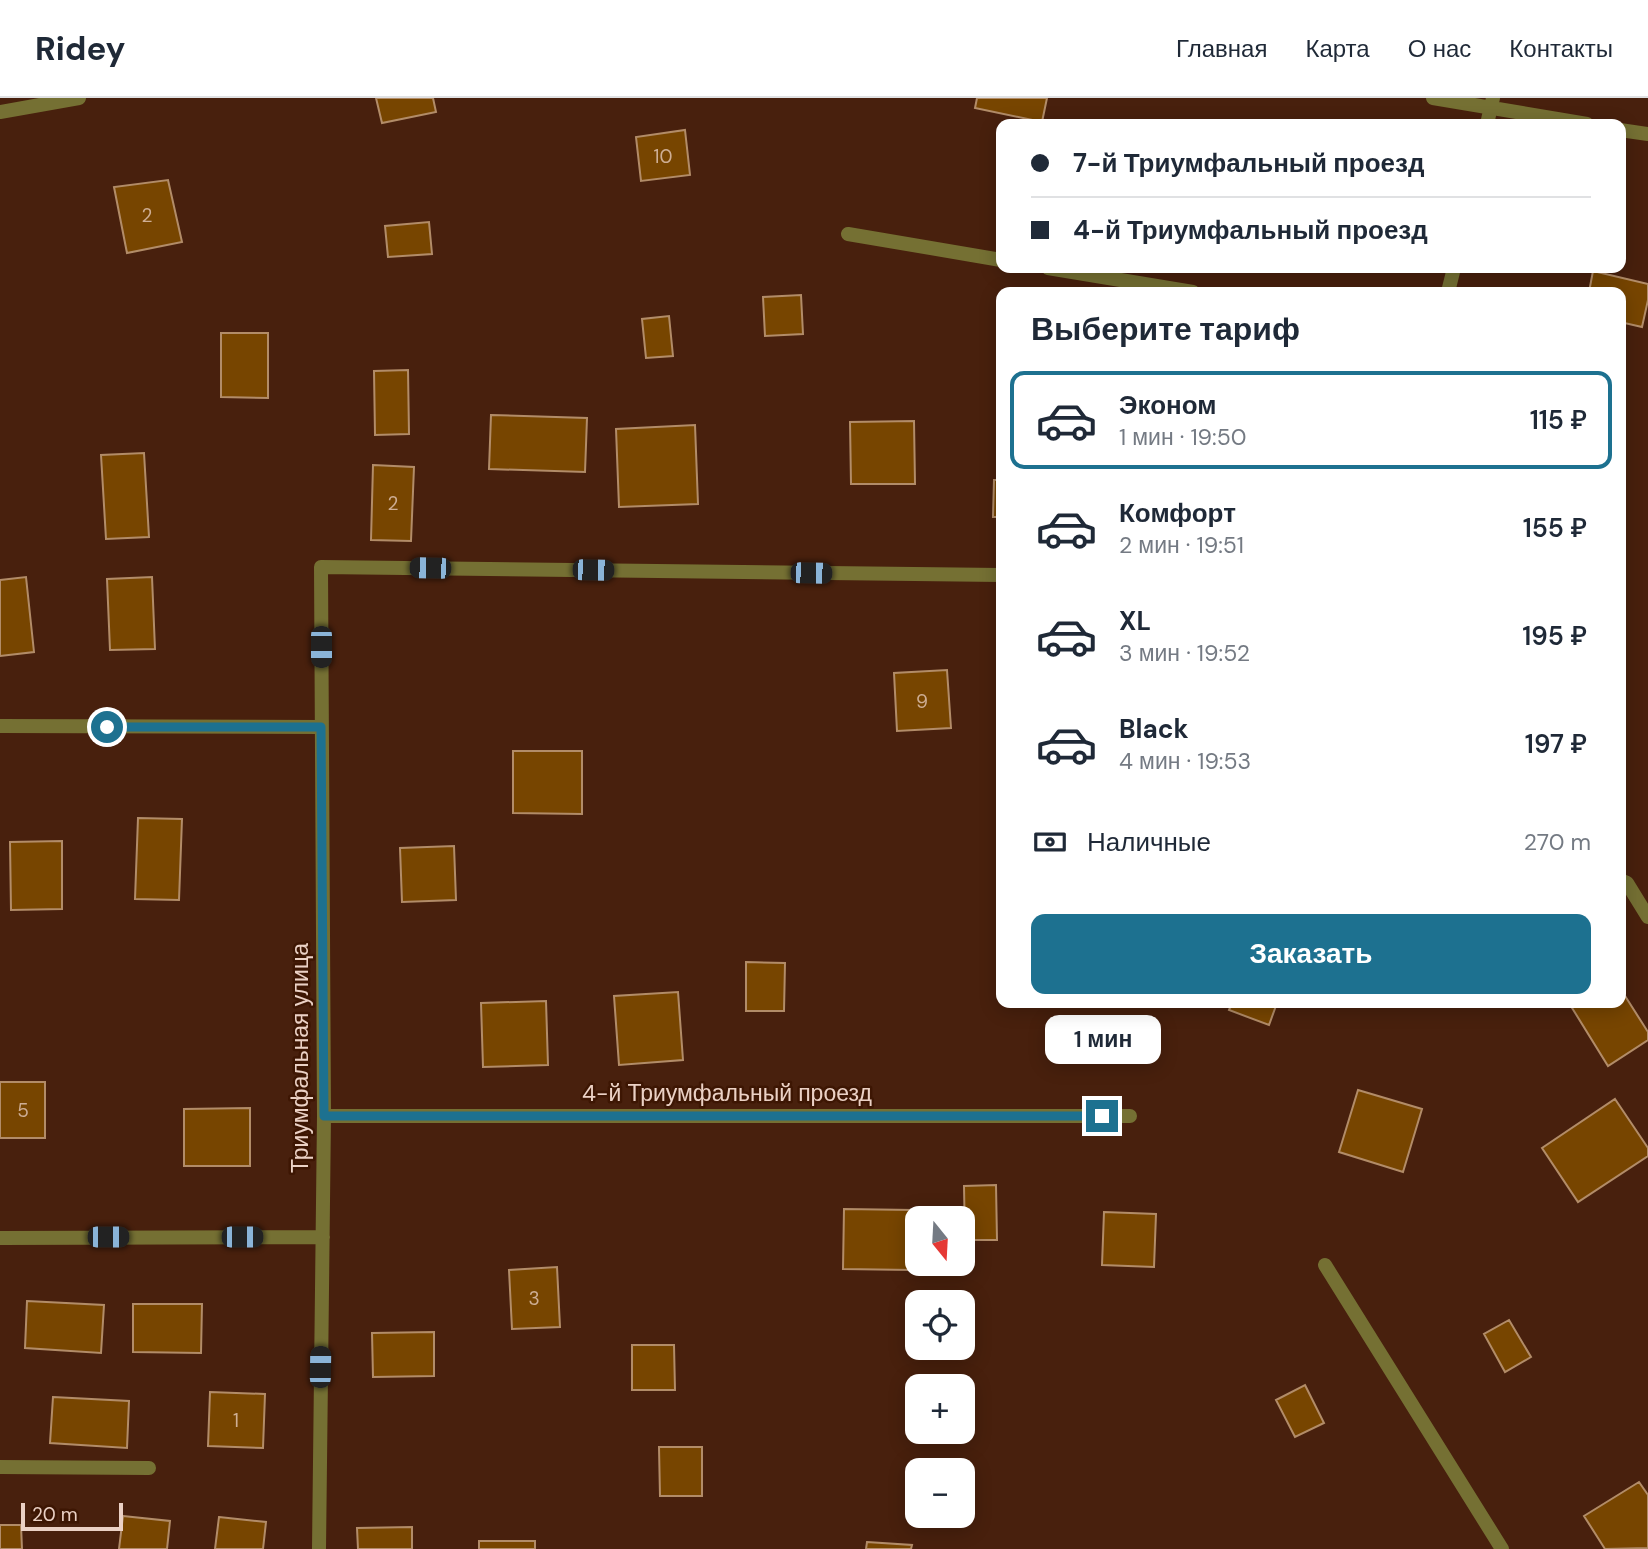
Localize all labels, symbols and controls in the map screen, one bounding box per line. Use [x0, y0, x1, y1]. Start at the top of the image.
text: Ridey [35, 27, 125, 70]
text: Главная [1176, 33, 1267, 64]
text: Карта [1305, 33, 1370, 64]
text: О нас [1408, 33, 1471, 64]
text: Контакты [1509, 33, 1613, 64]
house number: 10 [654, 144, 672, 169]
text: 7-й Триумфальный проезд [1073, 146, 1425, 180]
house number: 2 [142, 203, 153, 228]
text: 4-й Триумфальный проезд [1073, 213, 1428, 247]
text: Выберите тариф [1031, 308, 1300, 350]
text: Эконом [1119, 388, 1217, 422]
icon: car [1035, 389, 1098, 452]
text: 115 ₽ [1530, 403, 1587, 437]
text: 1 мин · 19:50 [1119, 422, 1246, 452]
house number: 2 [388, 491, 399, 516]
text: Комфорт [1119, 496, 1236, 530]
icon: car [1035, 497, 1098, 560]
text: 155 ₽ [1523, 511, 1587, 545]
text: 2 мин · 19:51 [1119, 530, 1244, 560]
car [409, 557, 452, 579]
car [572, 559, 615, 581]
car [790, 562, 833, 584]
text: XL [1119, 604, 1151, 638]
icon: car [1035, 605, 1098, 668]
text: 195 ₽ [1522, 619, 1587, 653]
car [311, 626, 332, 668]
text: 3 мин · 19:52 [1119, 638, 1250, 668]
house number: 9 [916, 689, 928, 714]
route start [91, 711, 123, 743]
text: Black [1119, 712, 1189, 746]
icon: car [1035, 713, 1098, 776]
text: 197 ₽ [1525, 727, 1587, 761]
text: 4 мин · 19:53 [1119, 746, 1251, 776]
icon: cash [1031, 823, 1069, 861]
text: Наличные [1087, 825, 1211, 859]
text: 270 m [1524, 827, 1591, 857]
button: Заказать [1031, 914, 1591, 994]
street label: Триумфальная улица [285, 943, 315, 1173]
callout: 1 мин [1044, 1014, 1160, 1063]
text: 1 мин [1074, 1024, 1132, 1054]
street label: 4-й Триумфальный проезд [582, 1078, 873, 1108]
house number: 5 [17, 1098, 29, 1123]
route end [1086, 1100, 1118, 1132]
north arrow [905, 1206, 975, 1276]
map controls [905, 1206, 975, 1528]
car [88, 1227, 130, 1248]
car [222, 1227, 264, 1248]
house number: 3 [528, 1286, 540, 1311]
button: locate [905, 1290, 975, 1360]
car [310, 1346, 331, 1388]
button: + [905, 1374, 975, 1444]
house number: 1 [233, 1408, 239, 1433]
button: − [905, 1458, 975, 1528]
scale bar [21, 1500, 122, 1532]
text: 20 m [32, 1502, 78, 1527]

